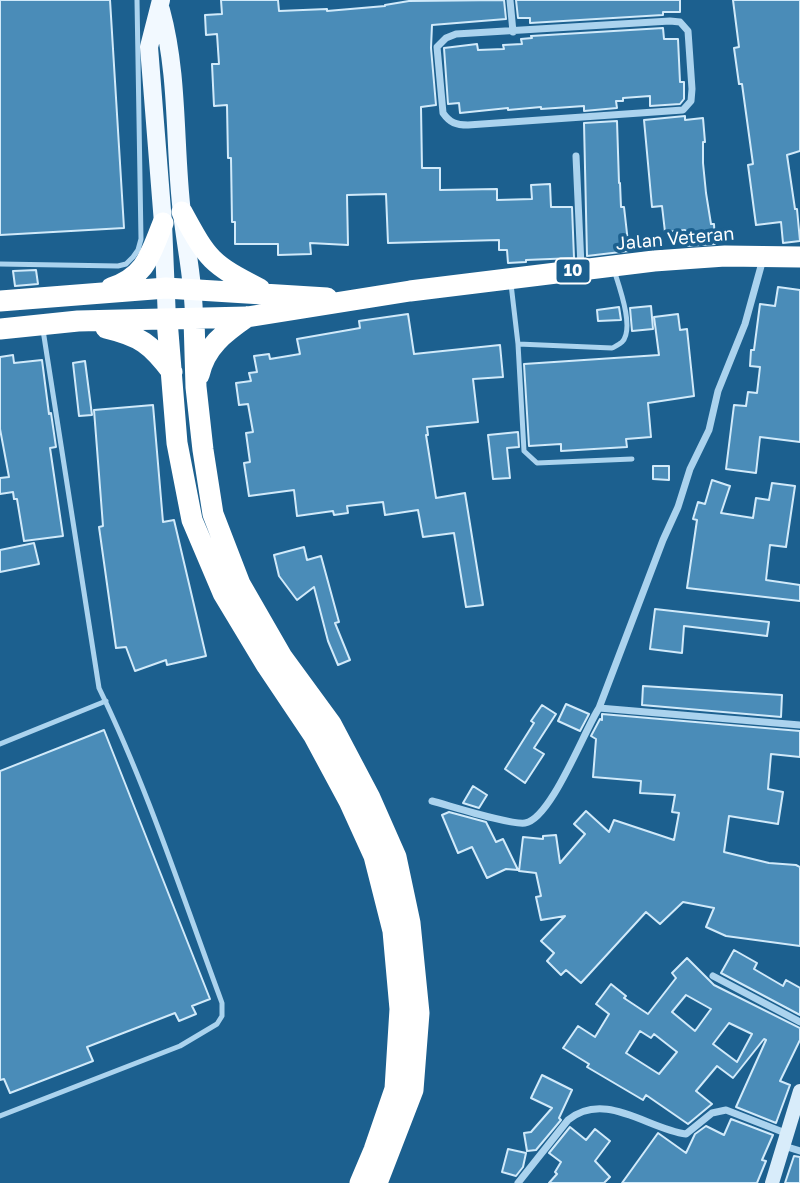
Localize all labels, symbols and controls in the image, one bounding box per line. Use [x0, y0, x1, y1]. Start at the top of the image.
street label: Jalan Veteran [615, 223, 735, 255]
road number: 10 [556, 258, 590, 284]

